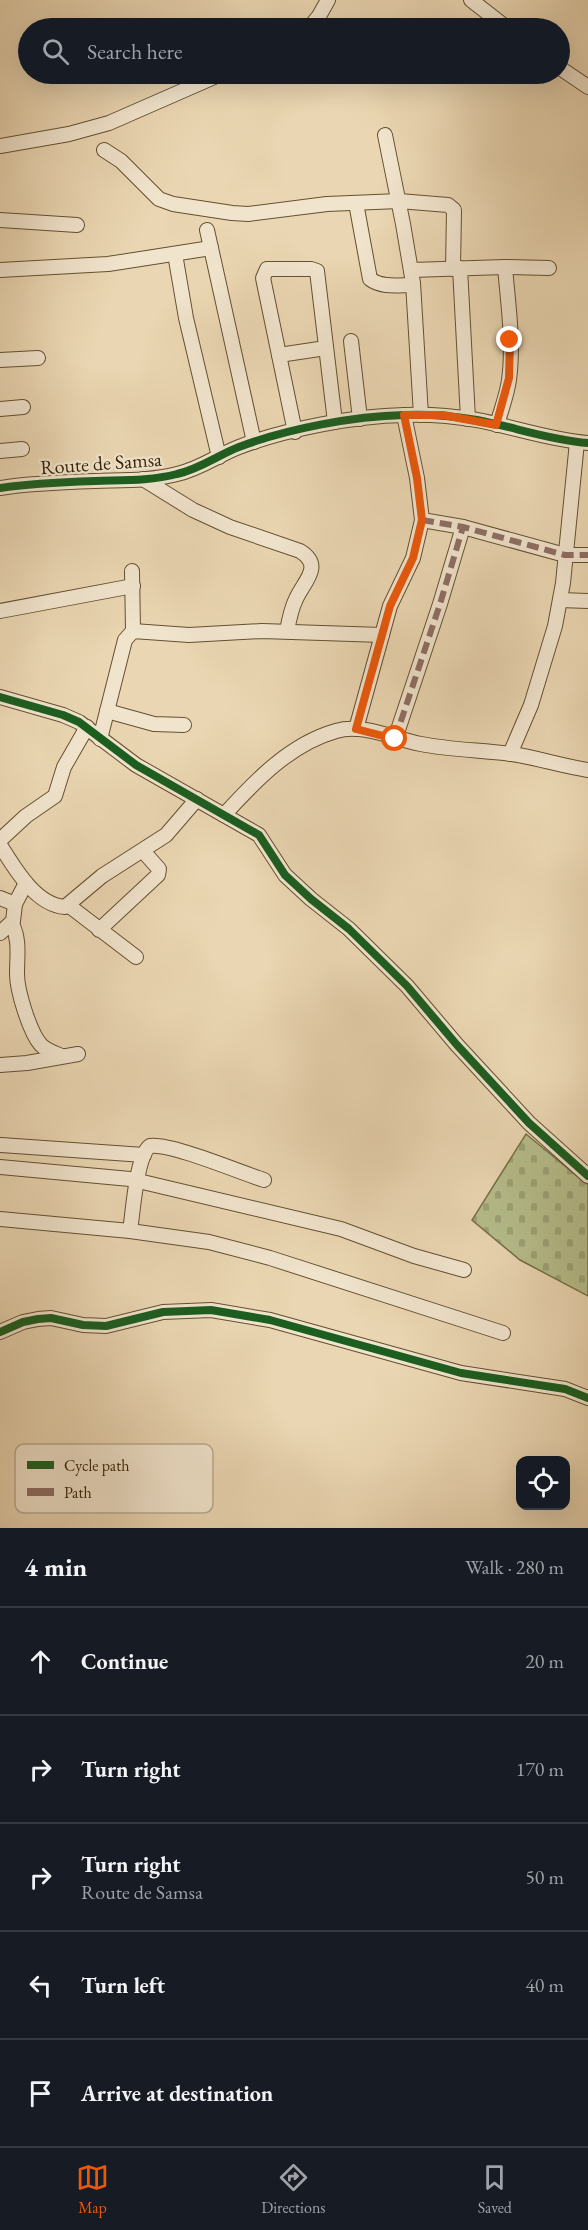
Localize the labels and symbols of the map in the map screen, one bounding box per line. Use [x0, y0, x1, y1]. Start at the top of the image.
route end [496, 326, 522, 352]
street label: Route de Samsa [39, 446, 163, 480]
route start [381, 725, 407, 751]
legend [15, 1444, 213, 1513]
text: Cycle path [64, 1455, 129, 1476]
text: Path [64, 1482, 92, 1503]

